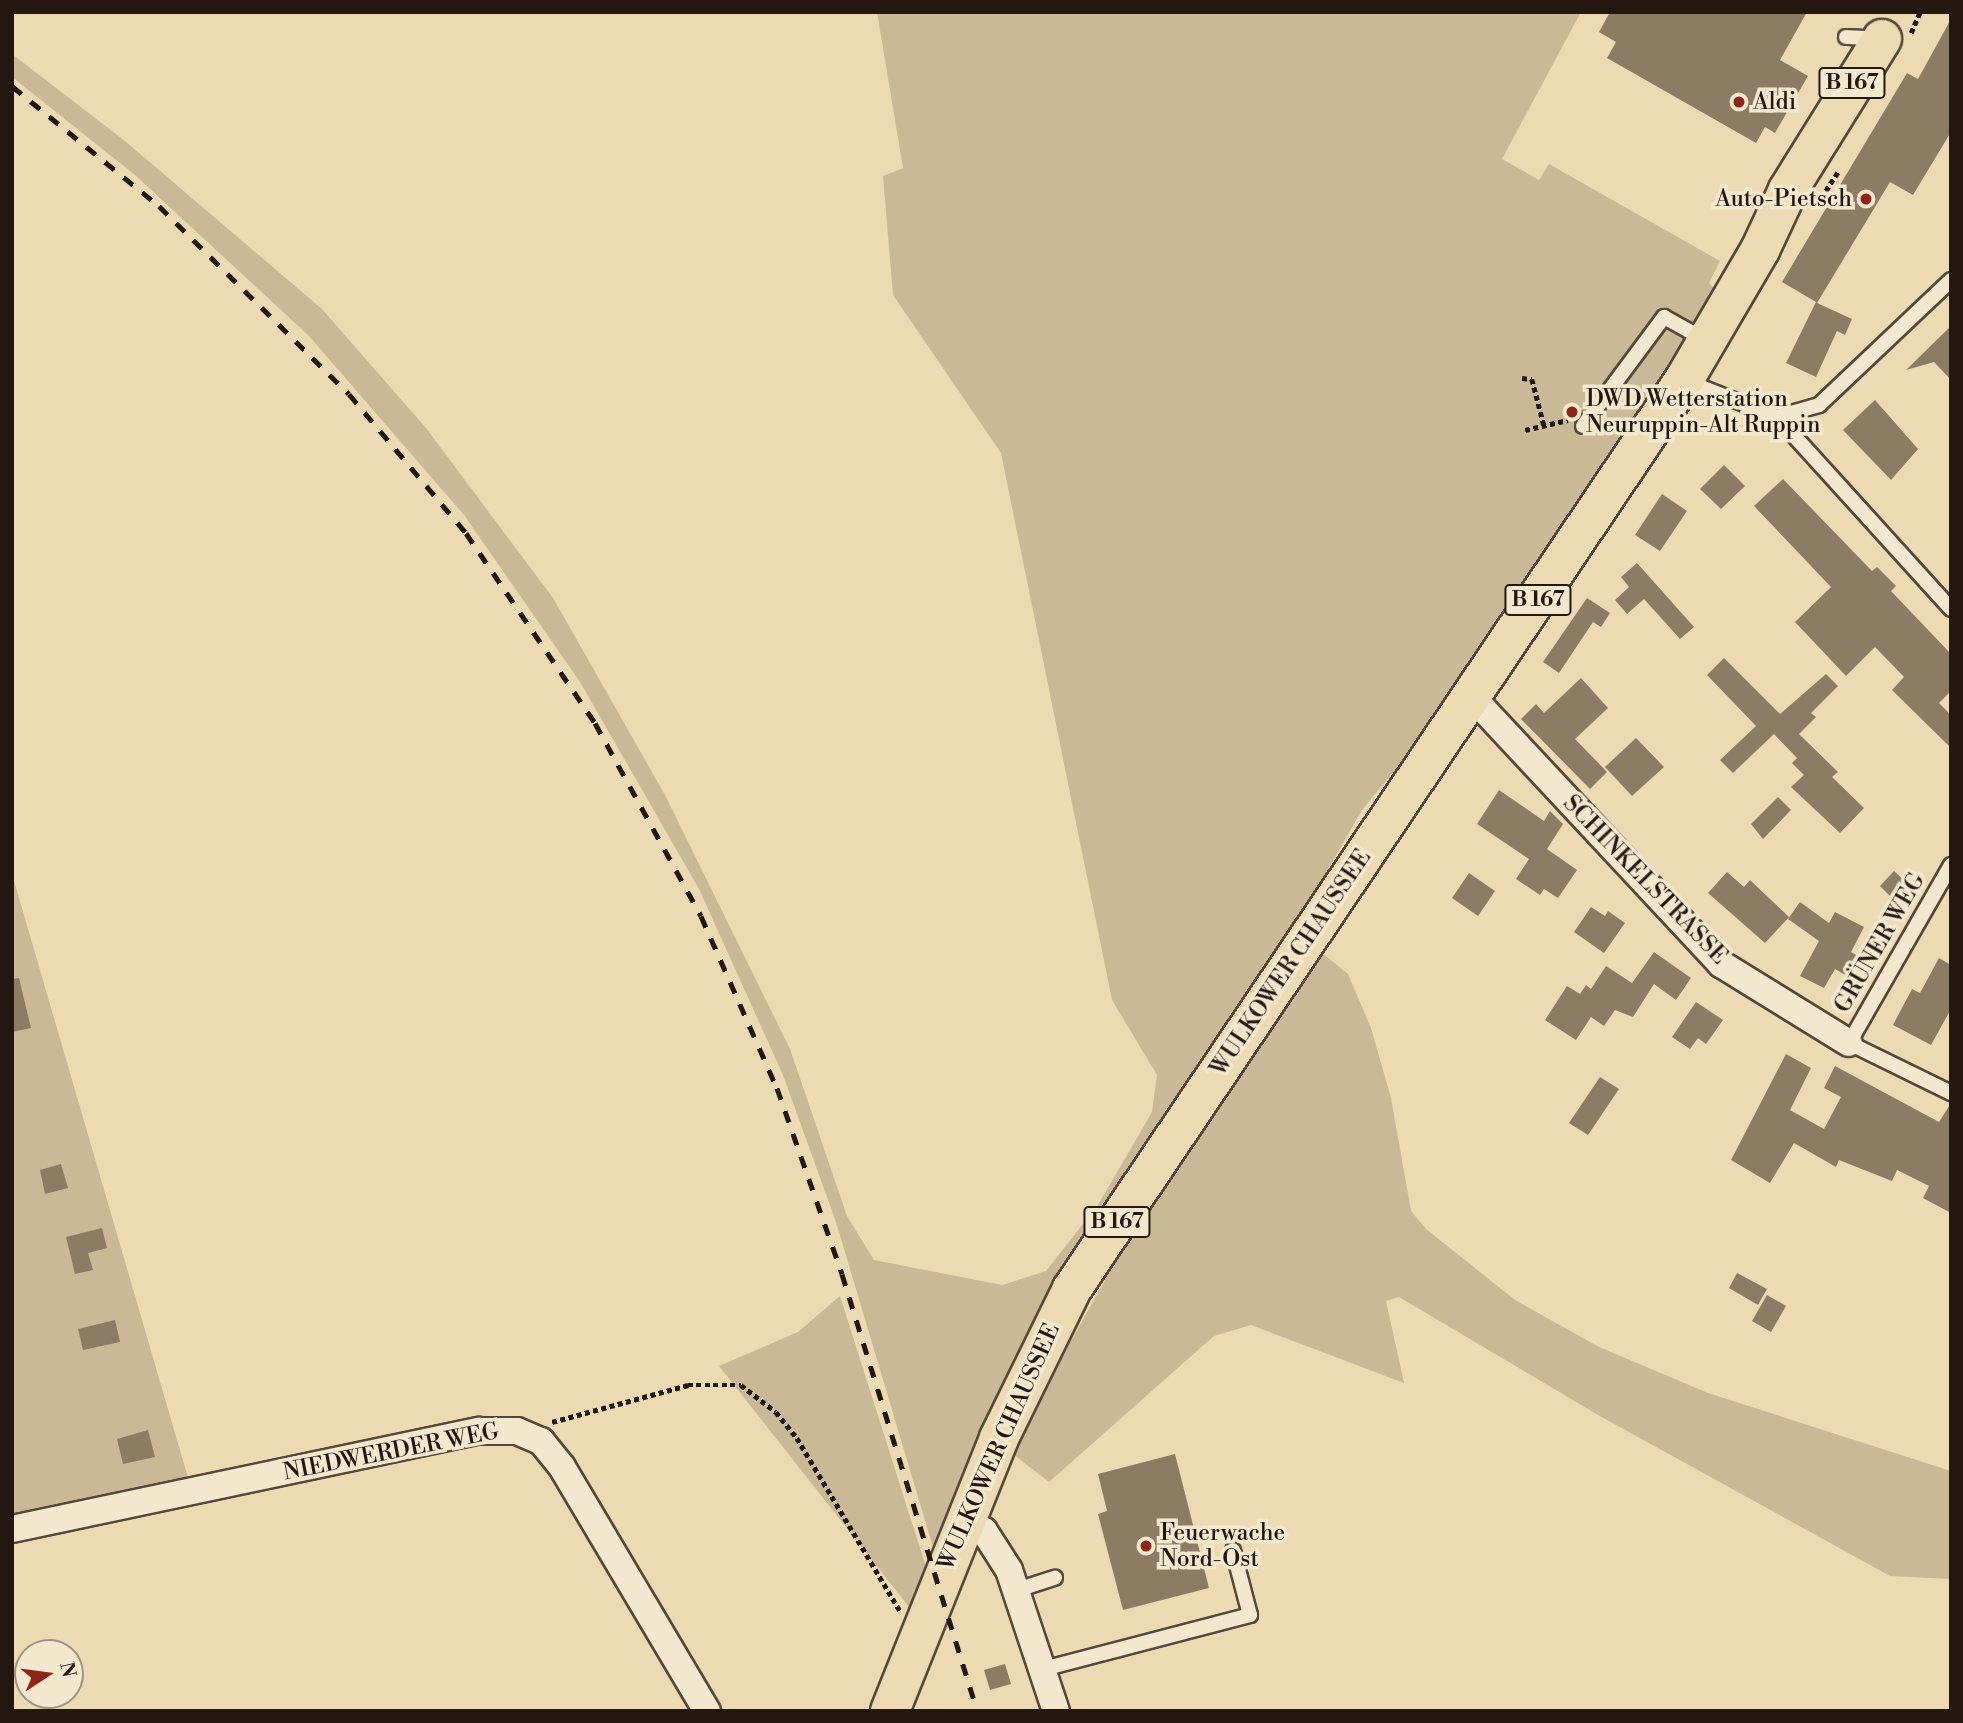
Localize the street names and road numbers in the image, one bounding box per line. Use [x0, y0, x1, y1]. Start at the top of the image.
road number: B 167 [1817, 66, 1887, 100]
road number: B 167 [1503, 582, 1573, 618]
street label: SCHINKELSTRASSE [1557, 790, 1733, 970]
street label: WULKOWER CHAUSSEE [1205, 844, 1377, 1082]
street label: GRÜNER WEG [1829, 868, 1931, 1018]
road number: B 167 [1082, 1204, 1152, 1240]
street label: WULKOWER CHAUSSEE [932, 1319, 1066, 1575]
street label: NIEDWERDER WEG [281, 1418, 501, 1486]

